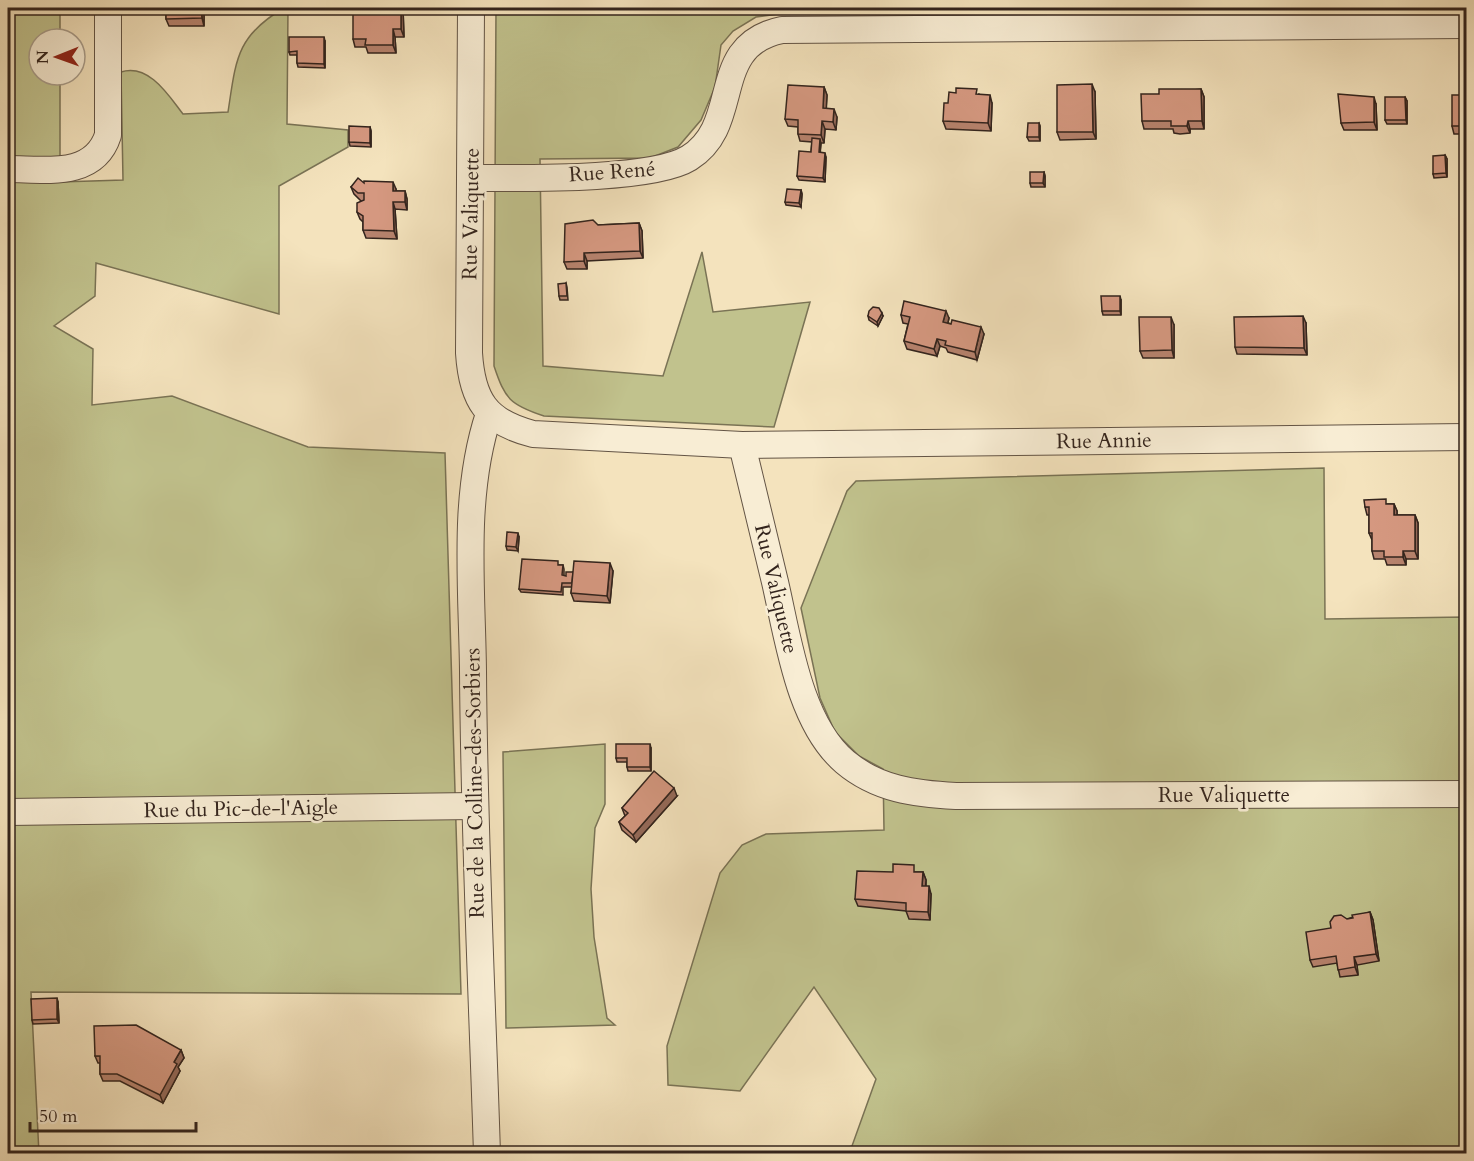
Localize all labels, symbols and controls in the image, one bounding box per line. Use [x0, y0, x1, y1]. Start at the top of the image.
north arrow [27, 27, 87, 87]
text: N [32, 50, 54, 64]
street label: Rue Valiquette [455, 148, 487, 280]
street label: Rue René [568, 155, 656, 189]
street label: Rue Annie [1056, 426, 1152, 456]
street label: Rue Valiquette [747, 521, 805, 657]
street label: Rue de la Colline-des-Sorbiers [458, 648, 492, 918]
street label: Rue Valiquette [1158, 781, 1290, 810]
street label: Rue du Pic-de-l'Aigle [143, 793, 339, 825]
scale bar [30, 1095, 196, 1133]
text: 50 m [39, 1104, 78, 1129]

